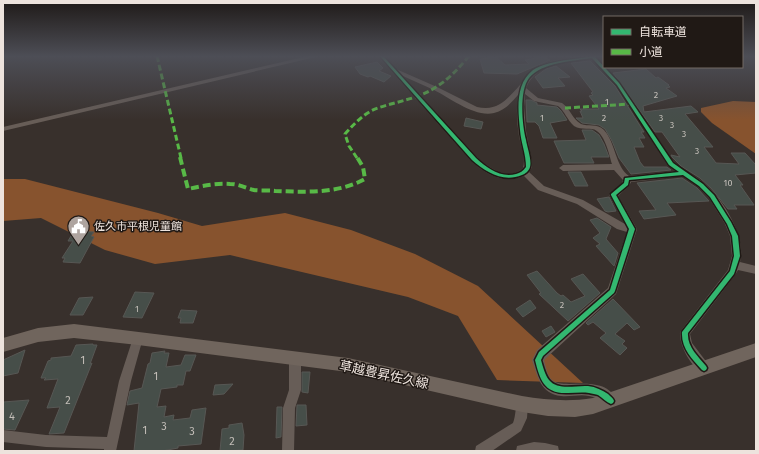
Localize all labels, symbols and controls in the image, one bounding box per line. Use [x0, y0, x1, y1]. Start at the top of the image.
legend [603, 16, 743, 68]
text: 自転車道 [639, 25, 687, 39]
text: 小道 [639, 45, 663, 59]
house number: 2 [654, 90, 658, 100]
house number: 1 [605, 97, 609, 107]
house number: 1 [540, 113, 544, 123]
house number: 2 [602, 113, 606, 123]
house number: 3 [659, 113, 663, 123]
house number: 3 [670, 120, 674, 130]
house number: 3 [682, 129, 686, 139]
house number: 3 [695, 146, 699, 156]
house number: 10 [724, 178, 732, 188]
public building icon: 佐久市平根児童館 [66, 213, 92, 246]
place label: 佐久市平根児童館 [94, 220, 182, 233]
house number: 2 [560, 300, 564, 310]
house number: 1 [135, 304, 139, 314]
house number: 1 [81, 354, 85, 367]
street label: 草越豊昇佐久線 [338, 358, 430, 391]
house number: 1 [154, 370, 158, 383]
house number: 2 [65, 394, 71, 407]
house number: 4 [9, 410, 15, 423]
house number: 3 [161, 420, 167, 433]
house number: 1 [143, 424, 147, 437]
house number: 3 [189, 425, 195, 438]
house number: 2 [229, 435, 235, 448]

